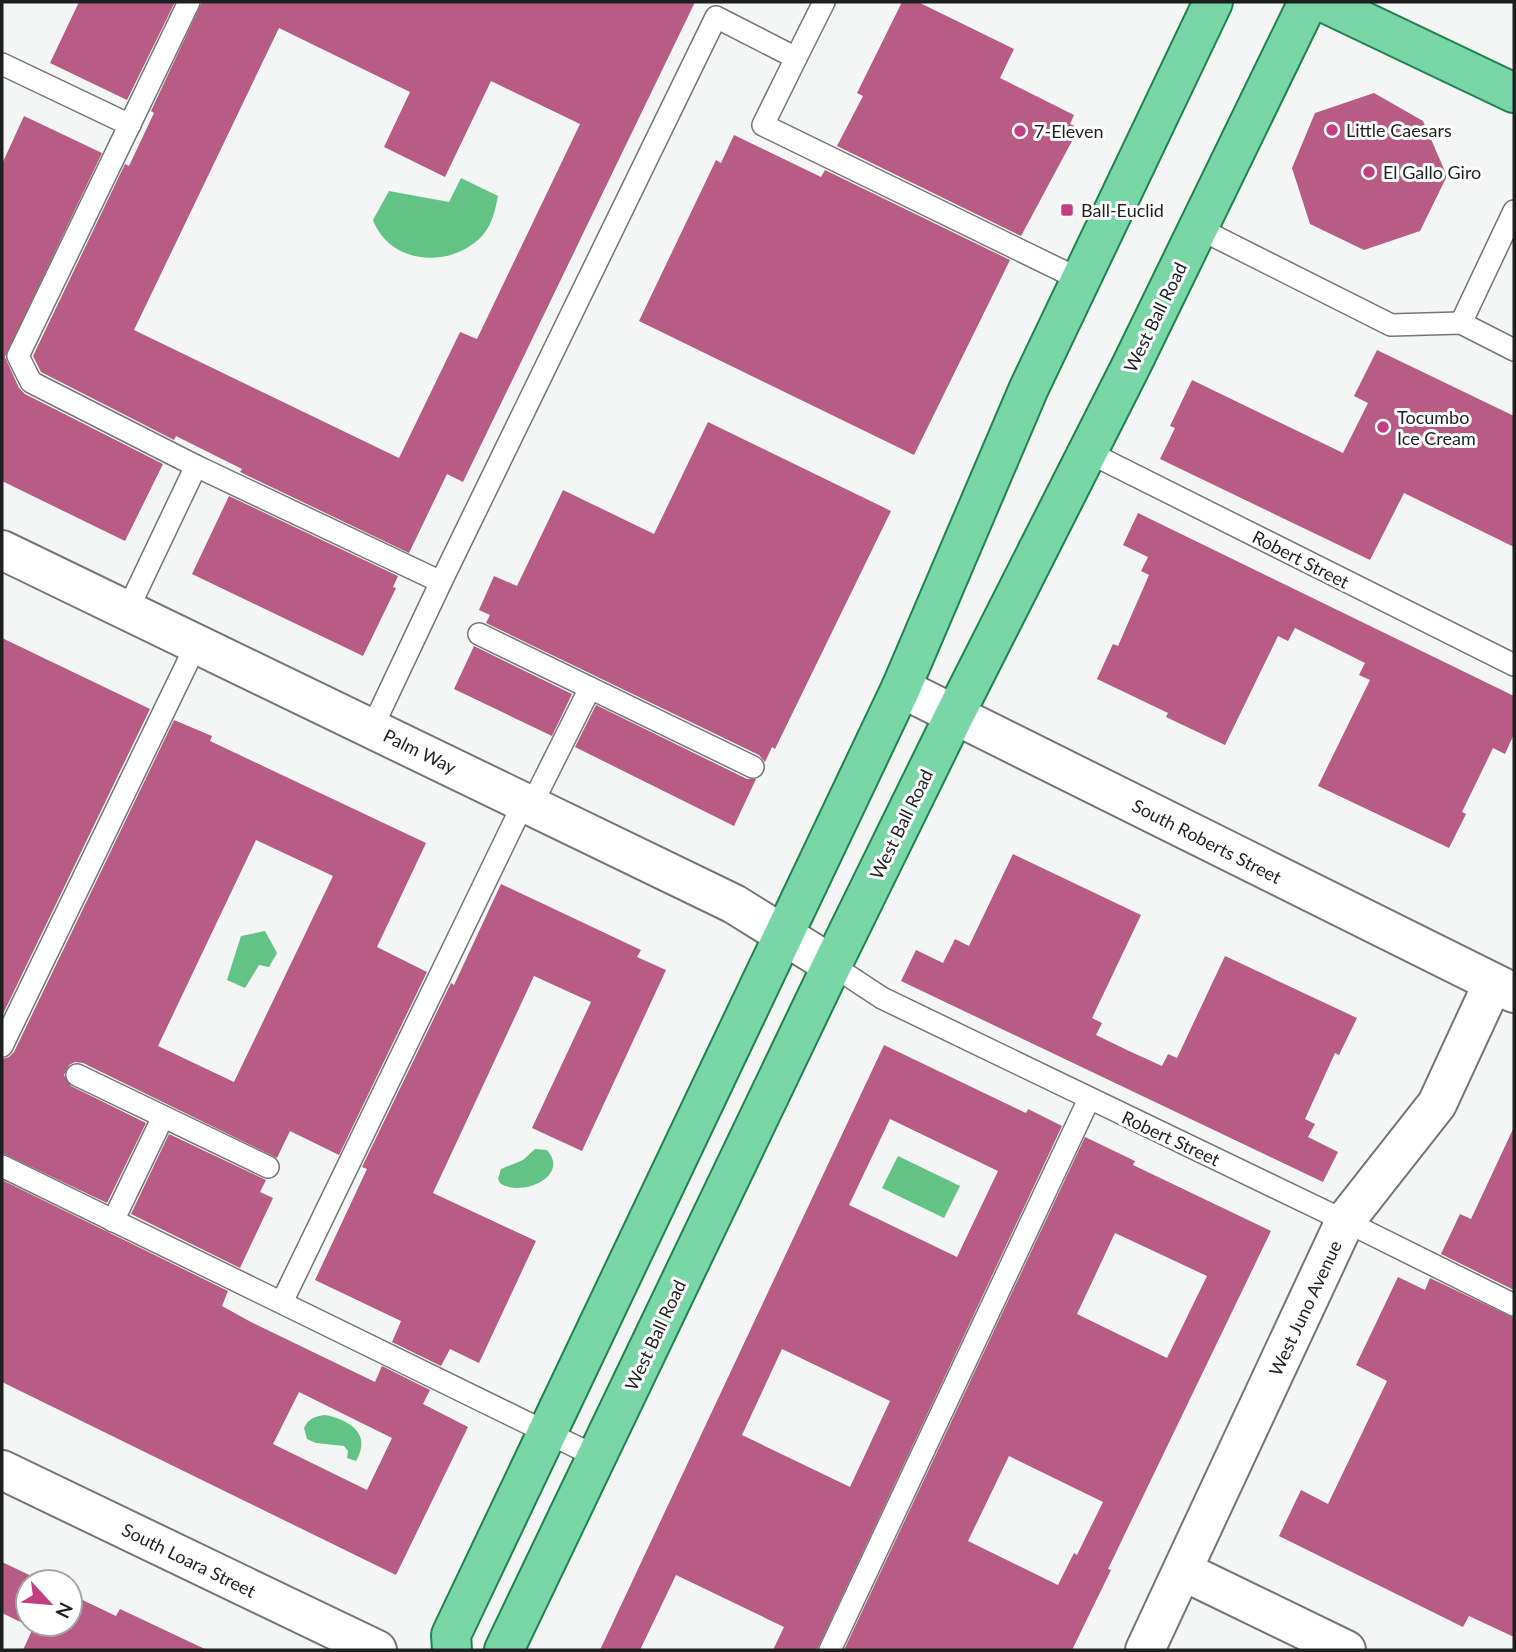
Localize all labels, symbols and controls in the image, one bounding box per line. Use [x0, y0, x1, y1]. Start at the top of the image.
place label: Little Caesars [1346, 119, 1452, 141]
place label: 7-Eleven [1034, 120, 1104, 142]
marker: Little Caesars [1324, 122, 1340, 138]
marker: 7-Eleven [1012, 123, 1028, 139]
place label: El Gallo Giro [1383, 161, 1481, 183]
marker: El Gallo Giro [1361, 164, 1377, 180]
place label: Ball-Euclid [1081, 199, 1164, 221]
marker: Ball-Euclid [1059, 202, 1075, 218]
street label: West Ball Road [1119, 258, 1191, 376]
place label: Tocumbo Ice Cream [1397, 406, 1476, 449]
marker: Tocumbo Ice Cream [1375, 419, 1391, 435]
street label: Robert Street [1249, 525, 1353, 593]
street label: Palm Way [380, 724, 461, 778]
street label: West Ball Road [865, 765, 937, 883]
street label: South Roberts Street [1129, 794, 1286, 888]
street label: Robert Street [1119, 1106, 1224, 1170]
street label: West Juno Avenue [1264, 1237, 1346, 1379]
street label: West Ball Road [620, 1276, 690, 1394]
street label: South Loara Street [118, 1518, 260, 1602]
north arrow [14, 1568, 84, 1638]
text: N [51, 1599, 78, 1622]

